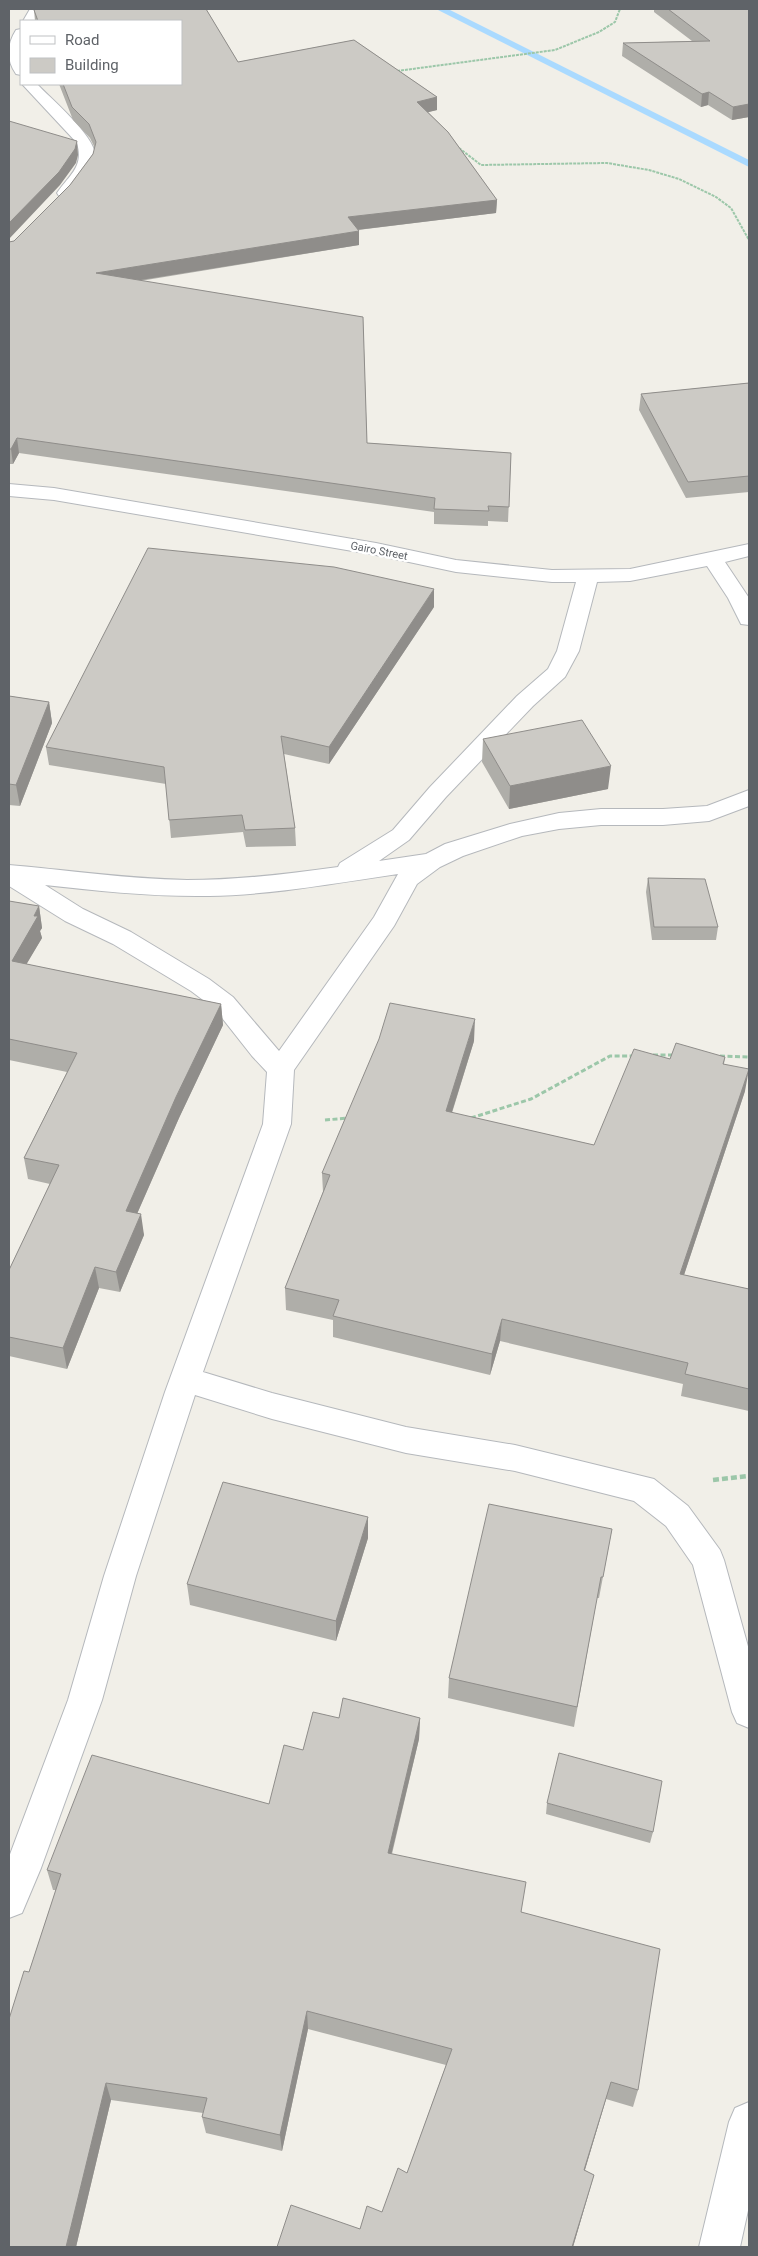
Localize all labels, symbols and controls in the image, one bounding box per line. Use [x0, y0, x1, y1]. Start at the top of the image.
legend [20, 20, 182, 85]
text: Road [65, 31, 99, 49]
text: Building [65, 56, 119, 74]
street label: Gairo Street [349, 539, 409, 563]

